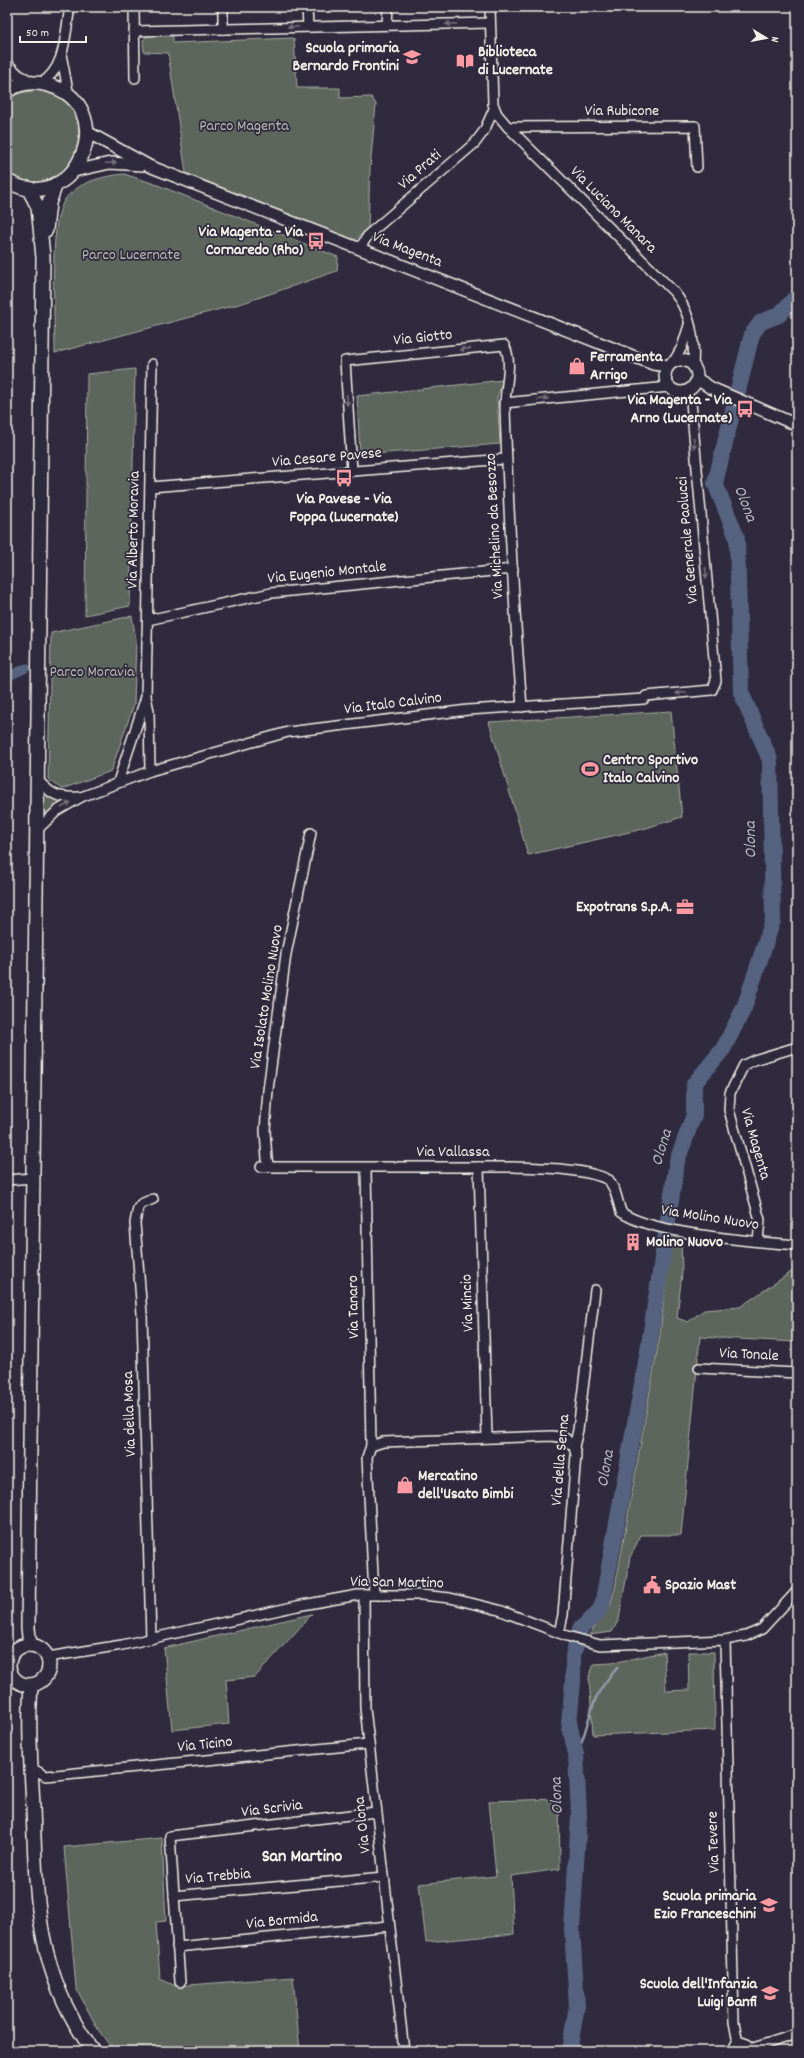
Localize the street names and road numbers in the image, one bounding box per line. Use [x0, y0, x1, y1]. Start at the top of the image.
street label: Via Rubicone [585, 100, 659, 123]
street label: Via Prati [393, 144, 447, 196]
street label: Via Luciano Manara [564, 161, 662, 259]
street label: Via Magenta [369, 226, 446, 274]
street label: Via Giotto [393, 323, 453, 353]
street label: Via Cesare Pavese [271, 442, 383, 474]
street label: Via Michelino da Besozzo [480, 452, 510, 600]
street label: Via Alberto Moravia [121, 470, 147, 589]
street label: Via Generale Paolucci [671, 475, 705, 605]
street label: Via Eugenio Montale [266, 555, 388, 591]
street label: Via Italo Calvino [343, 687, 443, 721]
street label: Via Isolato Molino Nuovo [244, 923, 290, 1071]
street label: Via Magenta [734, 1105, 776, 1183]
street label: Via Vallassa [416, 1141, 490, 1164]
street label: Via Molino Nuovo [659, 1199, 761, 1237]
street label: Via Mincio [455, 1274, 481, 1332]
street label: Via Tanaro [342, 1275, 366, 1339]
street label: Via Tonale [719, 1342, 779, 1368]
street label: Via della Mosa [117, 1370, 143, 1457]
street label: Via della Senna [546, 1413, 576, 1507]
street label: Via San Martino [350, 1571, 444, 1595]
street label: Via Ticino [176, 1731, 234, 1759]
street label: Via Scrivia [240, 1794, 304, 1824]
street label: Via Olona [349, 1795, 377, 1854]
street label: Via Tevere [701, 1811, 727, 1873]
street label: Via Trebbia [184, 1863, 252, 1891]
street label: Via Bormida [245, 1906, 319, 1936]

